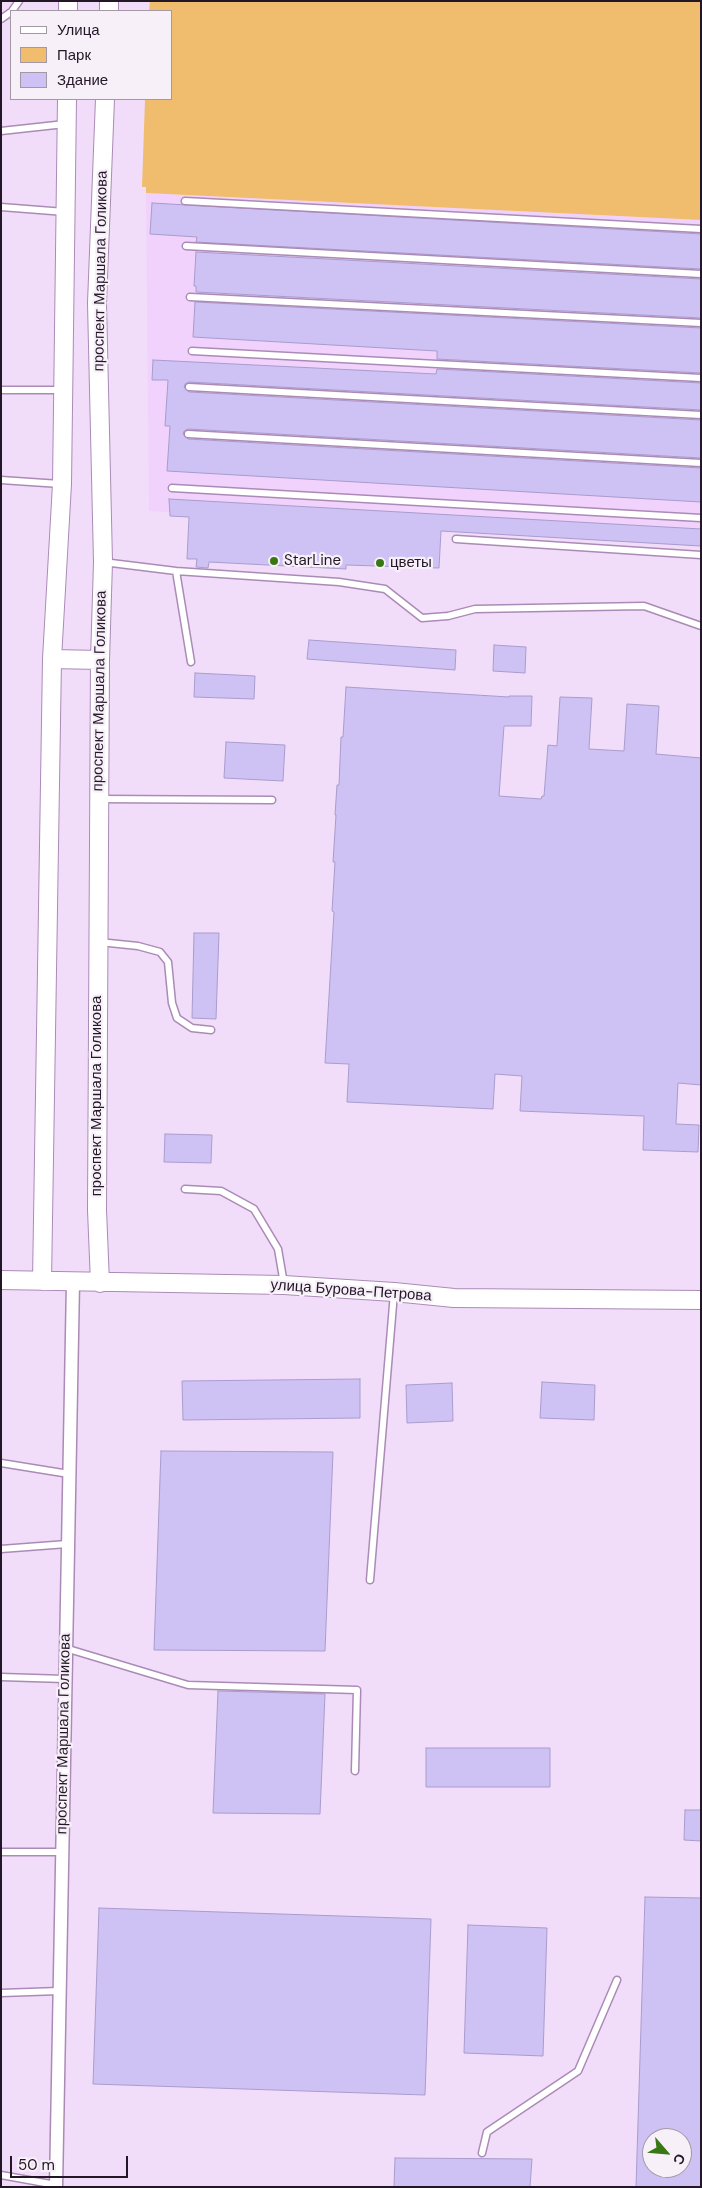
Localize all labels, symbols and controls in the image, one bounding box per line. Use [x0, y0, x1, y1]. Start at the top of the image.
legend [10, 10, 172, 100]
text: Улица [57, 20, 100, 40]
text: Парк [57, 45, 91, 65]
text: Здание [57, 70, 108, 90]
street label: проспект Маршала Голикова [90, 171, 112, 371]
place label: StarLine [284, 552, 341, 570]
place label: цветы [390, 554, 432, 572]
marker: StarLine [268, 555, 280, 567]
marker: цветы [374, 557, 386, 569]
street label: проспект Маршала Голикова [89, 591, 111, 791]
street label: проспект Маршала Голикова [88, 996, 106, 1196]
street label: улица Бурова-Петрова [270, 1276, 432, 1306]
street label: проспект Маршала Голикова [53, 1634, 75, 1834]
north arrow [642, 2128, 692, 2178]
scale bar [12, 2146, 130, 2178]
text: С [669, 2151, 690, 2168]
text: 50 m [18, 2155, 55, 2175]

